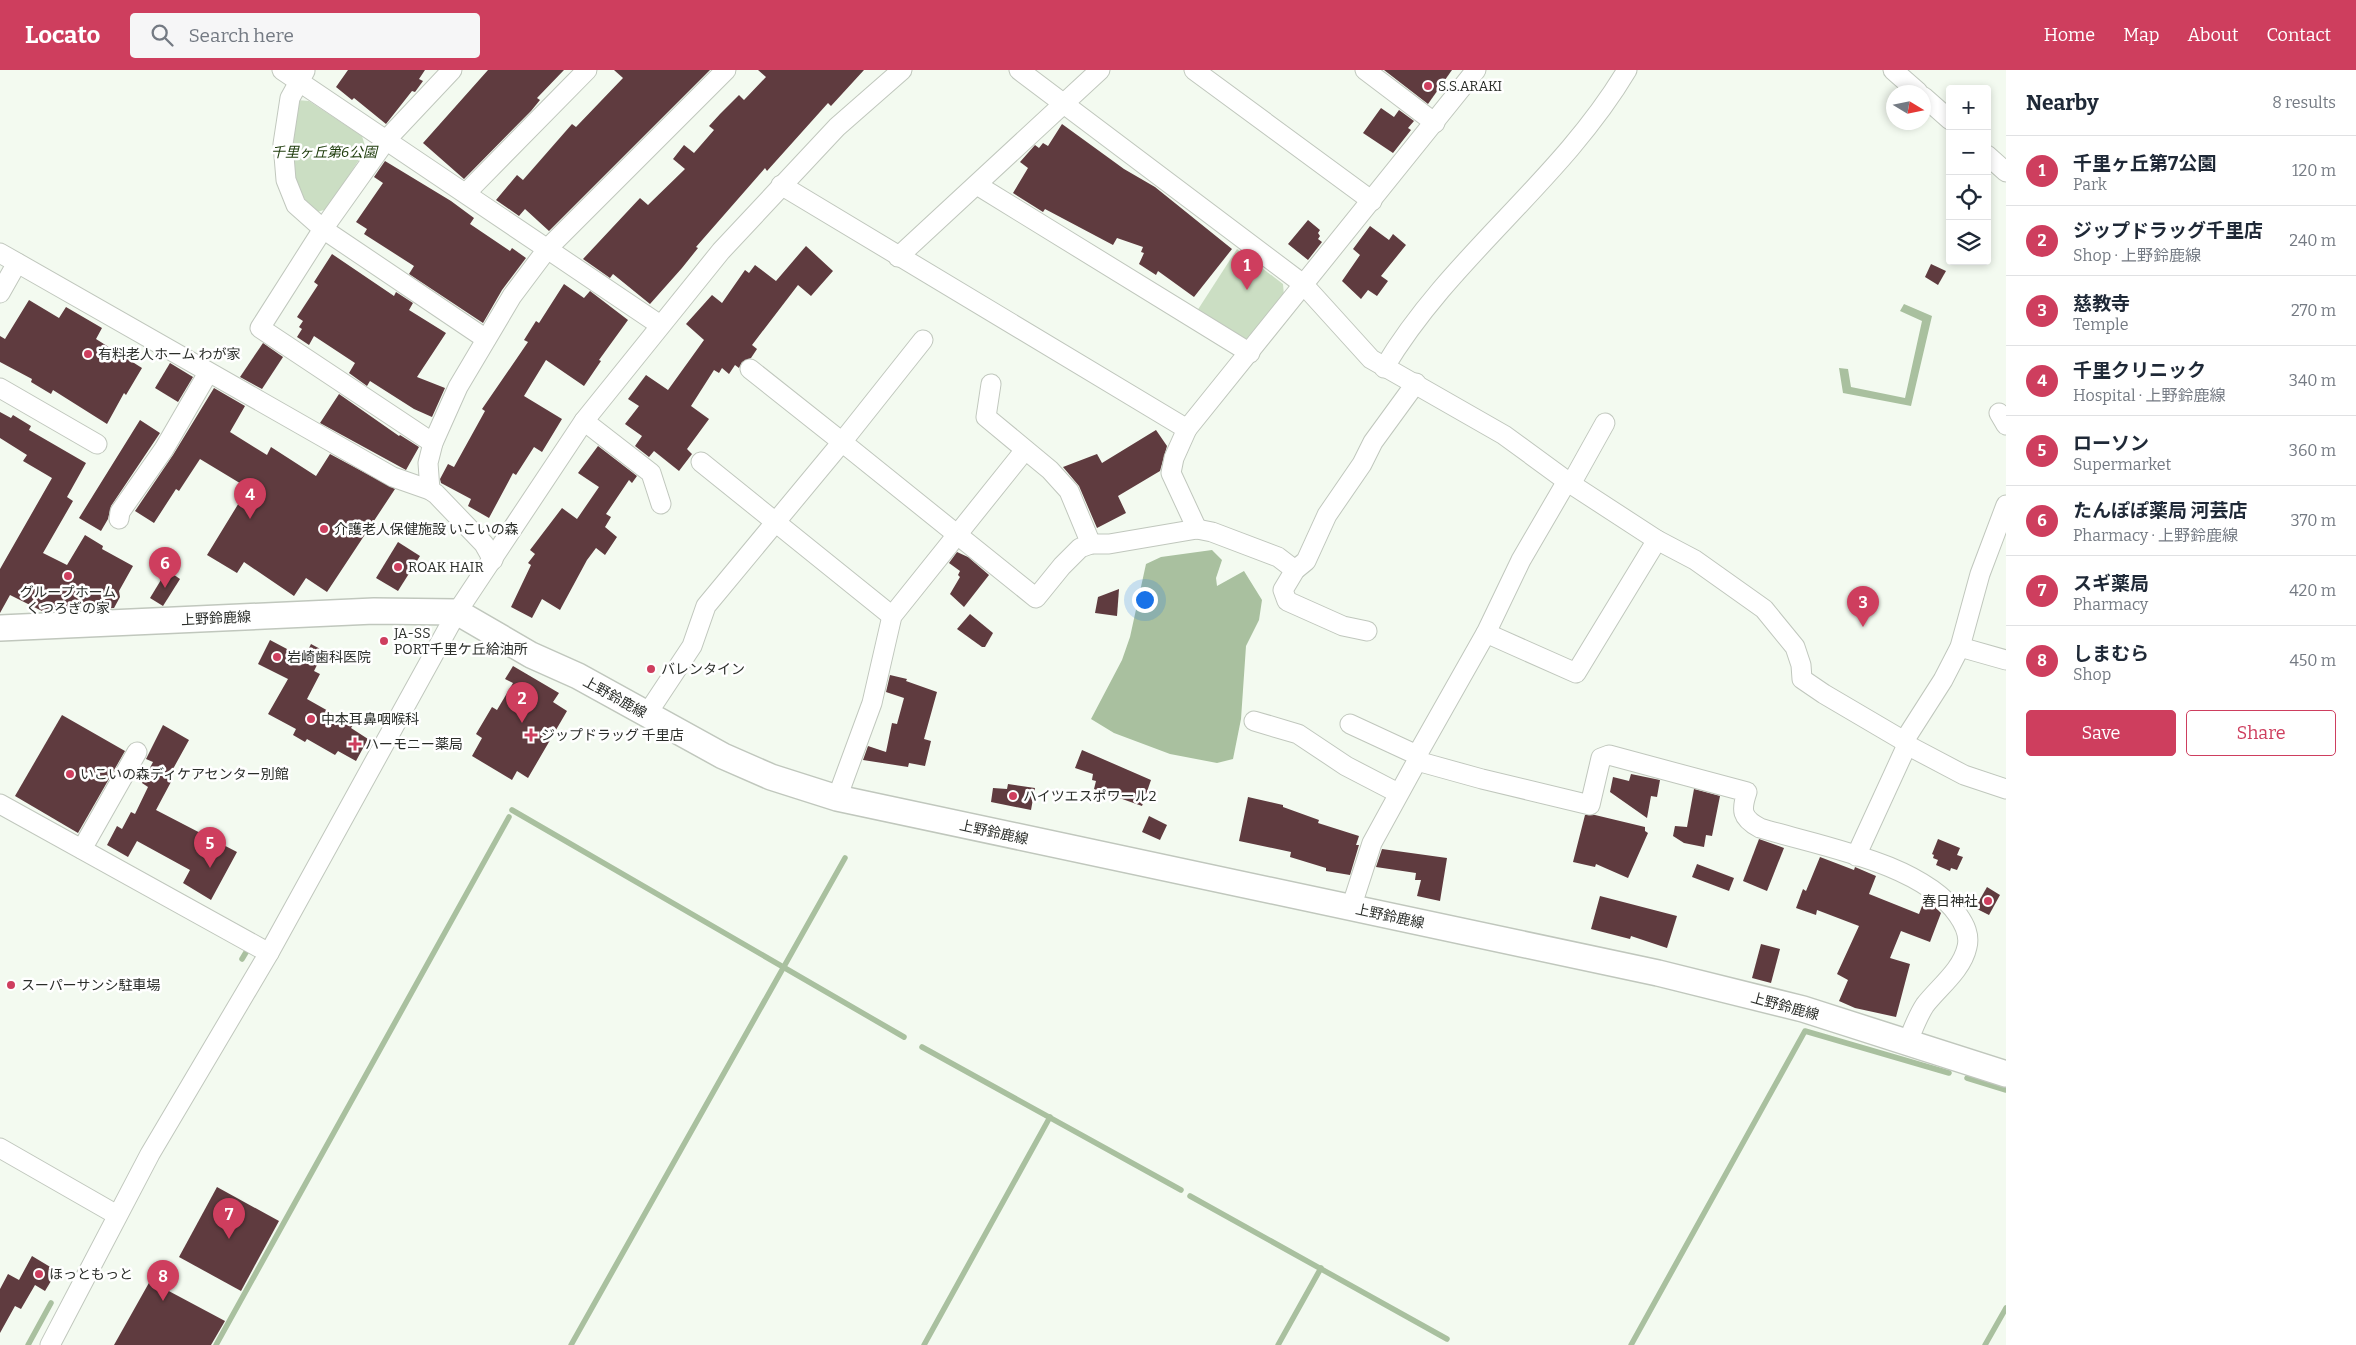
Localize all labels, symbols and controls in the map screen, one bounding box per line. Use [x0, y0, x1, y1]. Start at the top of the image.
search box [130, 13, 480, 58]
text: Locato [25, 21, 100, 49]
icon: search [148, 21, 176, 49]
text: Search here [188, 24, 294, 47]
text: Home [2044, 24, 2095, 46]
text: Map [2123, 24, 2159, 46]
text: About [2187, 24, 2238, 46]
text: Contact [2266, 24, 2331, 46]
place label: S.S.ARAKI [1438, 78, 1502, 95]
marker: S.S.ARAKI [1422, 80, 1434, 92]
north arrow [1886, 85, 1931, 130]
map controls [1946, 85, 1991, 265]
button: + [1946, 85, 1991, 130]
text: Nearby [2026, 90, 2099, 116]
text: 8 results [2272, 93, 2336, 112]
button: − [1946, 130, 1991, 175]
park label: 千里ヶ丘第6公園 [271, 144, 379, 161]
text: 千里ヶ丘第7公園 [2073, 152, 2216, 175]
text: 1 [2039, 161, 2045, 180]
text: 120 m [2292, 161, 2336, 180]
button: locate [1946, 175, 1991, 220]
text: Park [2073, 175, 2107, 194]
text: ジップドラッグ千里店 [2073, 219, 2263, 242]
button: layers [1946, 220, 1991, 265]
text: 2 [2037, 231, 2047, 250]
text: 240 m [2289, 231, 2336, 250]
text: Shop · 上野鈴鹿線 [2073, 246, 2201, 265]
pin: 1 [1231, 249, 1263, 290]
text: 慈教寺 [2073, 292, 2130, 315]
text: 3 [2037, 301, 2047, 320]
text: 270 m [2291, 301, 2336, 320]
text: Temple [2073, 315, 2128, 334]
place label: 有料老人ホーム わが家 [98, 346, 240, 363]
marker: 有料老人ホーム わが家 [82, 348, 94, 360]
text: 千里クリニック [2073, 359, 2206, 382]
text: 4 [2037, 371, 2047, 390]
text: 340 m [2289, 371, 2336, 390]
text: Hospital · 上野鈴鹿線 [2073, 386, 2225, 405]
text: ローソン [2073, 432, 2149, 455]
text: 5 [2038, 441, 2046, 460]
text: 360 m [2289, 441, 2336, 460]
text: Supermarket [2073, 455, 2171, 474]
pin: 4 [234, 478, 266, 519]
text: たんぽぽ薬局 河芸店 [2073, 499, 2247, 522]
text: 6 [2037, 511, 2047, 530]
text: 370 m [2290, 511, 2336, 530]
place label: 介護老人保健施設 いこいの森 [334, 521, 519, 538]
marker: 介護老人保健施設 いこいの森 [318, 523, 330, 535]
text: Pharmacy · 上野鈴鹿線 [2073, 526, 2238, 545]
pin: 6 [149, 547, 181, 588]
place label: ROAK HAIR [408, 559, 484, 576]
marker: ROAK HAIR [392, 561, 404, 573]
marker: グループホーム くつろぎの家 [62, 570, 74, 582]
text: スギ薬局 [2073, 572, 2149, 595]
text: 7 [2038, 581, 2046, 600]
text: 420 m [2289, 581, 2336, 600]
place label: グループホーム くつろぎの家 [20, 584, 116, 617]
pin: 3 [1847, 586, 1879, 627]
your location [1132, 587, 1158, 613]
text: Pharmacy [2073, 595, 2148, 614]
street label: 上野鈴鹿線 [181, 608, 251, 629]
place label: JA-SS PORT千里ケ丘給油所 [393, 625, 528, 658]
marker: JA-SS PORT千里ケ丘給油所 [378, 635, 390, 647]
text: しまむら [2073, 642, 2149, 665]
place label: 岩崎歯科医院 [287, 649, 371, 666]
marker: 岩崎歯科医院 [271, 651, 283, 663]
text: 8 [2037, 651, 2047, 670]
text: 450 m [2289, 651, 2336, 670]
place label: バレンタイン [661, 661, 745, 678]
marker: バレンタイン [645, 663, 657, 675]
text: Shop [2073, 665, 2111, 684]
street label: 上野鈴鹿線 [580, 673, 649, 722]
pin: 2 [506, 682, 538, 723]
button: Save [2026, 710, 2176, 756]
button: Share [2186, 710, 2336, 756]
place label: 中本耳鼻咽喉科 [321, 711, 419, 728]
marker: 中本耳鼻咽喉科 [305, 713, 317, 725]
place label: ジップドラッグ 千里店 [541, 727, 684, 744]
marker: ジップドラッグ 千里店 [525, 729, 537, 741]
place label: ハーモニー薬局 [365, 736, 463, 753]
marker: ハーモニー薬局 [349, 738, 361, 750]
place label: いこいの森ディケアセンター別館 [80, 766, 289, 783]
marker: いこいの森ディケアセンター別館 [64, 768, 76, 780]
place label: ハイツエスポワール2 [1023, 788, 1156, 805]
marker: ハイツエスポワール2 [1007, 790, 1019, 802]
street label: 上野鈴鹿線 [958, 817, 1030, 848]
pin: 5 [194, 827, 226, 868]
place label: 春日神社 [1922, 893, 1978, 910]
marker: 春日神社 [1982, 895, 1994, 907]
street label: 上野鈴鹿線 [1354, 901, 1426, 932]
place label: スーパーサンシ駐車場 [21, 977, 161, 994]
marker: スーパーサンシ駐車場 [5, 979, 17, 991]
street label: 上野鈴鹿線 [1749, 989, 1821, 1024]
pin: 7 [213, 1198, 245, 1239]
pin: 8 [147, 1260, 179, 1301]
place label: ほっともっと [49, 1266, 133, 1283]
marker: ほっともっと [33, 1268, 45, 1280]

